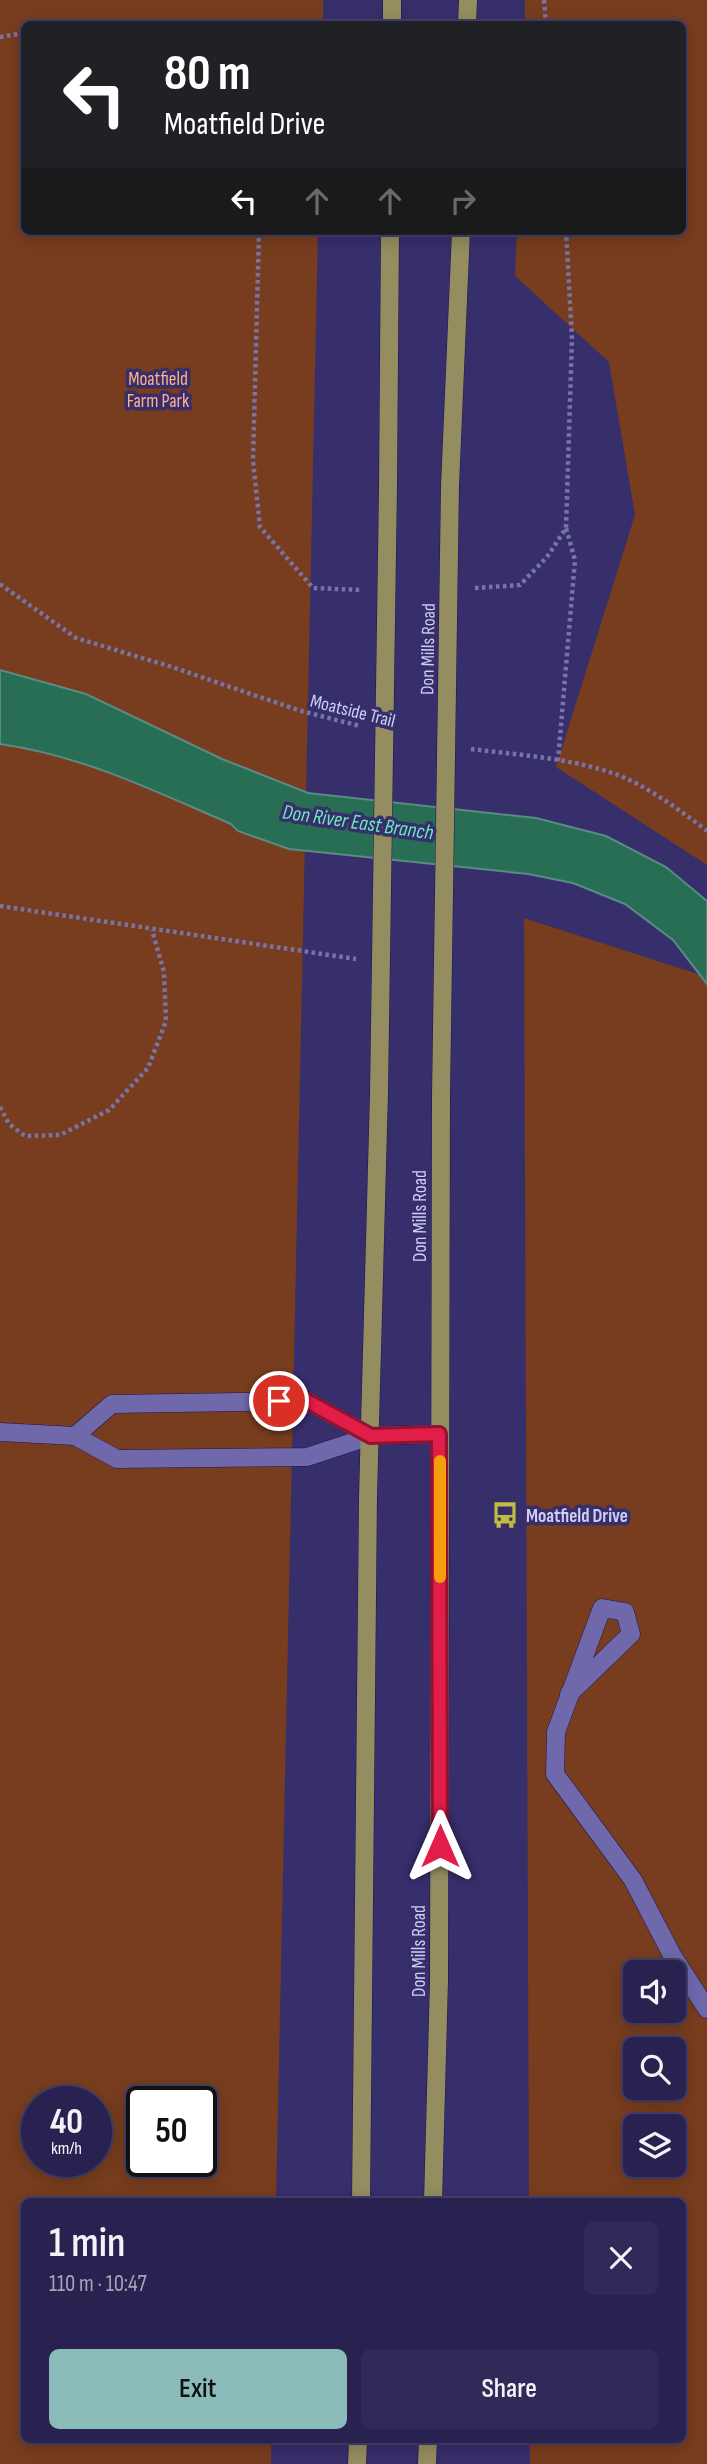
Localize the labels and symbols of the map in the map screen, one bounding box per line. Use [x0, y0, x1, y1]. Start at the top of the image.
park label: Moatfield Farm Park [127, 368, 190, 413]
street label: Don Mills Road [416, 603, 441, 695]
street label: Moatside Trail [308, 690, 398, 733]
water label: Don River East Branch [281, 800, 435, 845]
street label: Don Mills Road [409, 1170, 432, 1262]
pin [249, 1371, 309, 1431]
bus stop icon: Moatfield Drive [490, 1500, 520, 1530]
place label: Moatfield Drive [526, 1505, 628, 1528]
position arrow [403, 1809, 477, 1883]
street label: Don Mills Road [408, 1905, 431, 1997]
speed limit sign: 50 [126, 2086, 217, 2177]

